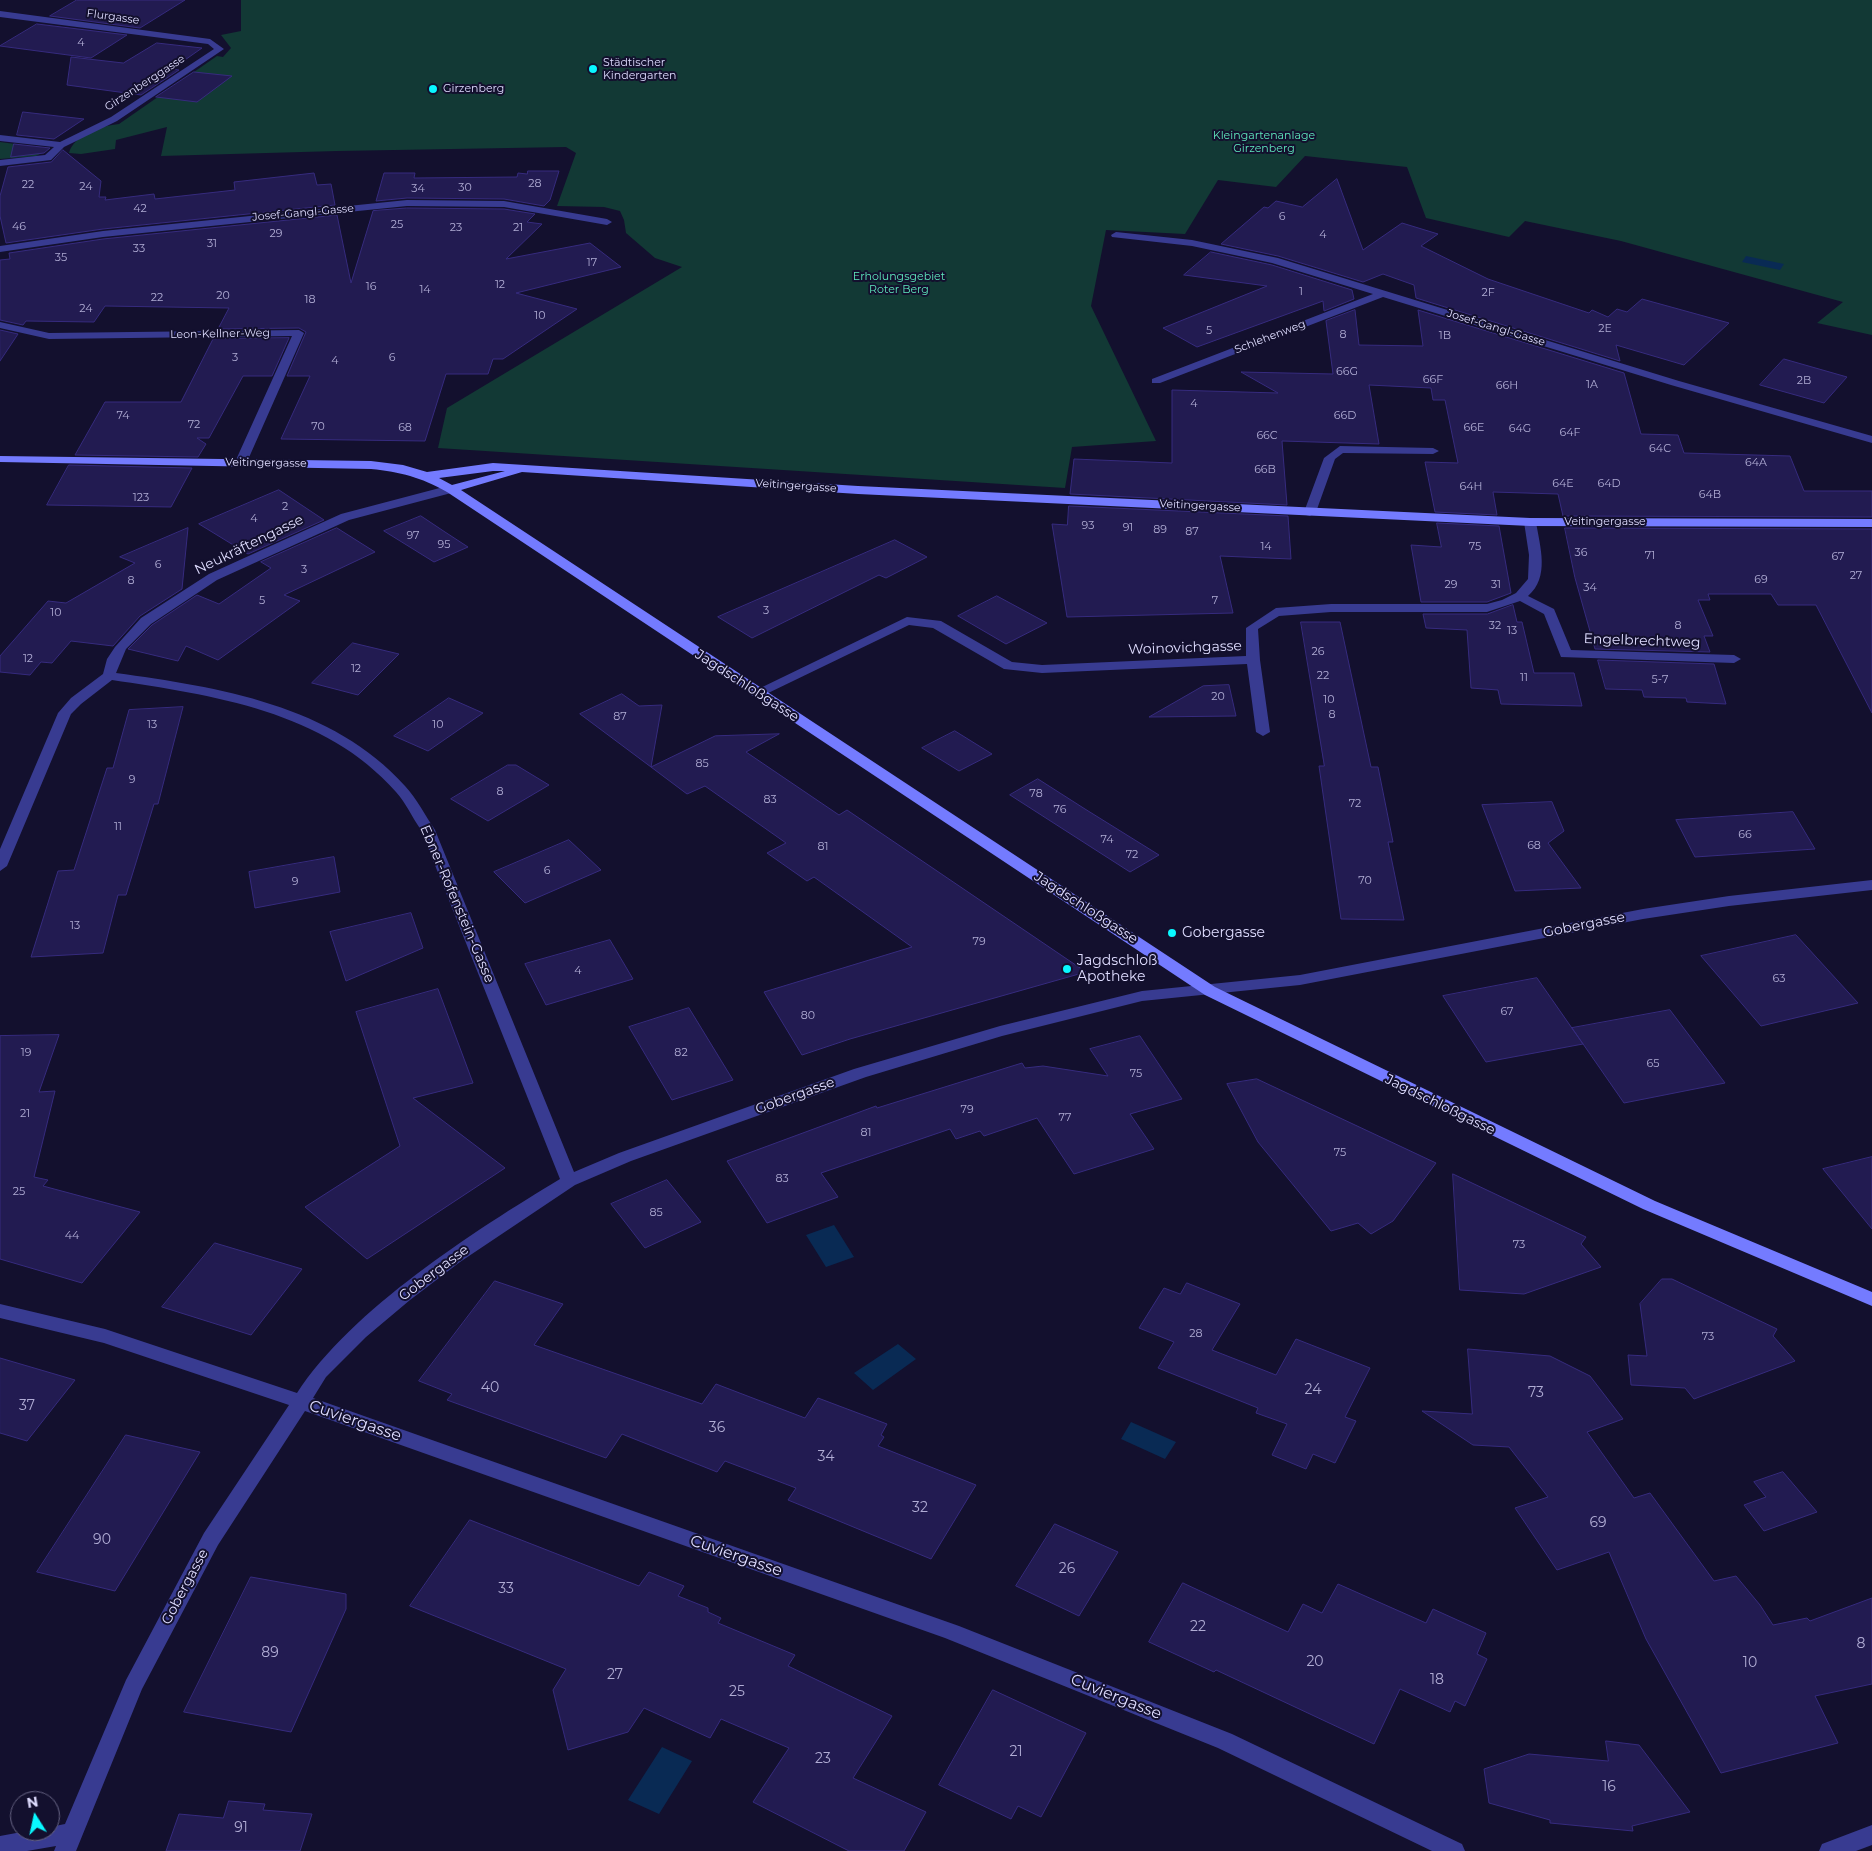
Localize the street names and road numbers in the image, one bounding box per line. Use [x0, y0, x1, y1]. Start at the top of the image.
street label: Flurgasse [86, 7, 140, 27]
street label: Girzenberggasse [102, 52, 188, 114]
street label: Josef-Gangl-Gasse [252, 202, 354, 224]
street label: Josef-Gangl-Gasse [1445, 307, 1547, 349]
street label: Schlehenweg [1233, 317, 1307, 357]
street label: Leon-Kellner-Weg [170, 327, 270, 341]
street label: Veitingergasse [225, 456, 307, 470]
street label: Veitingergasse [755, 477, 837, 495]
street label: Veitingergasse [1159, 497, 1241, 515]
street label: Neukräftengasse [192, 511, 306, 579]
street label: Veitingergasse [1564, 515, 1646, 529]
street label: Engelbrechtweg [1583, 631, 1701, 651]
street label: Woinovichgasse [1128, 638, 1242, 658]
street label: Jagdschloßgasse [692, 646, 802, 726]
street label: Ebner-Rofenstein-Gasse [416, 823, 498, 985]
street label: Jagdschloßgasse [1031, 868, 1141, 948]
street label: Gobergasse [1542, 909, 1626, 941]
street label: Jagdschloßgasse [1382, 1071, 1498, 1139]
street label: Gobergasse [753, 1074, 837, 1118]
street label: Gobergasse [396, 1241, 472, 1305]
street label: Cuviergasse [306, 1396, 404, 1446]
street label: Cuviergasse [687, 1531, 785, 1581]
street label: Gobergasse [158, 1546, 212, 1628]
street label: Cuviergasse [1068, 1670, 1164, 1724]

